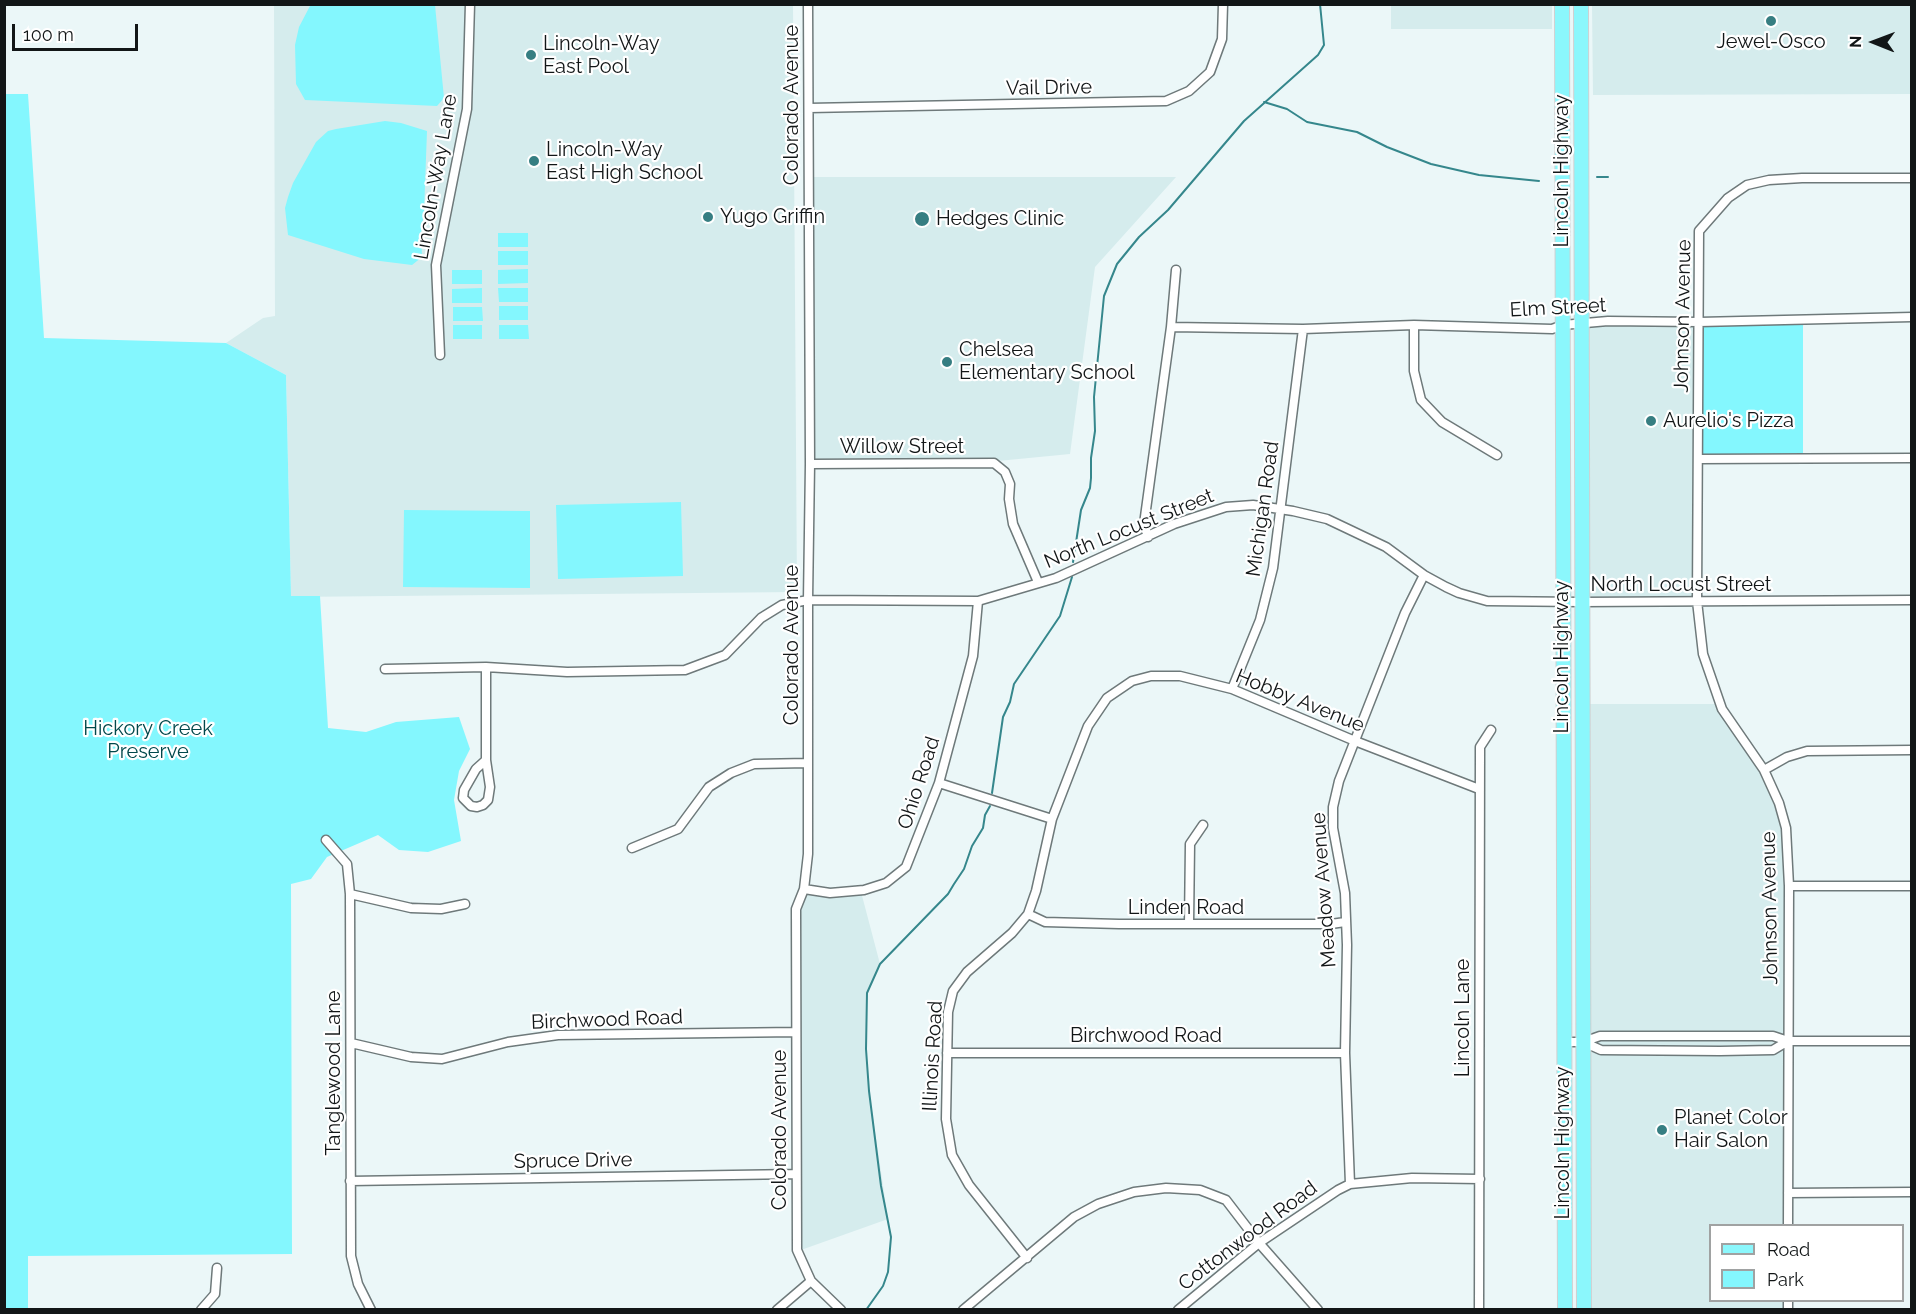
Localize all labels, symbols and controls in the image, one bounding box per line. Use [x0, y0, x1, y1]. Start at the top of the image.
scale bar [15, 12, 141, 50]
north arrow [1844, 12, 1904, 72]
marker: Jewel-Osco [1764, 14, 1778, 28]
text: 100 m [23, 24, 74, 45]
street label: Colorado Avenue [780, 25, 804, 185]
place label: Jewel-Osco [1716, 30, 1826, 54]
place label: Lincoln-Way East Pool [543, 32, 660, 79]
text: N [1846, 35, 1865, 48]
marker: Lincoln-Way East Pool [524, 48, 538, 62]
street label: Vail Drive [1006, 75, 1092, 101]
street label: Lincoln-Way Lane [410, 92, 462, 262]
street label: Lincoln Highway [1550, 95, 1574, 247]
place label: Lincoln-Way East High School [546, 138, 703, 185]
marker: Lincoln-Way East High School [527, 154, 541, 168]
place label: Yugo Griffin [720, 205, 825, 229]
place label: Hedges Clinic [936, 207, 1064, 231]
marker: Yugo Griffin [701, 210, 715, 224]
marker: Hedges Clinic [913, 210, 931, 228]
street label: Johnson Avenue [1670, 239, 1696, 393]
street label: Elm Street [1509, 293, 1607, 323]
place label: Chelsea Elementary School [959, 338, 1135, 385]
marker: Chelsea Elementary School [940, 355, 954, 369]
place label: Aurelio's Pizza [1663, 409, 1794, 433]
marker: Aurelio's Pizza [1644, 414, 1658, 428]
street label: Willow Street [840, 435, 964, 459]
street label: Michigan Road [1242, 440, 1284, 578]
street label: North Locust Street [1041, 484, 1217, 574]
street label: Colorado Avenue [780, 565, 804, 725]
street label: North Locust Street [1591, 573, 1771, 597]
street label: Lincoln Highway [1550, 581, 1574, 733]
street label: Hobby Avenue [1232, 664, 1368, 738]
park label: Hickory Creek Preserve [83, 717, 213, 764]
street label: Ohio Road [893, 734, 945, 832]
street label: Meadow Avenue [1307, 812, 1341, 968]
street label: Johnson Avenue [1757, 831, 1783, 985]
street label: Linden Road [1128, 896, 1244, 920]
street label: Lincoln Lane [1451, 959, 1475, 1077]
street label: Tanglewood Lane [322, 990, 346, 1156]
street label: Illinois Road [918, 1000, 948, 1112]
street label: Birchwood Road [531, 1005, 683, 1035]
street label: Birchwood Road [1070, 1024, 1222, 1048]
street label: Colorado Avenue [768, 1050, 792, 1210]
street label: Lincoln Highway [1551, 1067, 1575, 1219]
place label: Planet Color Hair Salon [1674, 1106, 1788, 1153]
marker: Planet Color Hair Salon [1655, 1123, 1669, 1137]
street label: Spruce Drive [513, 1148, 633, 1174]
street label: Cottonwood Road [1174, 1176, 1322, 1296]
legend [1709, 1224, 1904, 1302]
text: Road [1767, 1239, 1810, 1260]
text: Park [1767, 1269, 1804, 1290]

